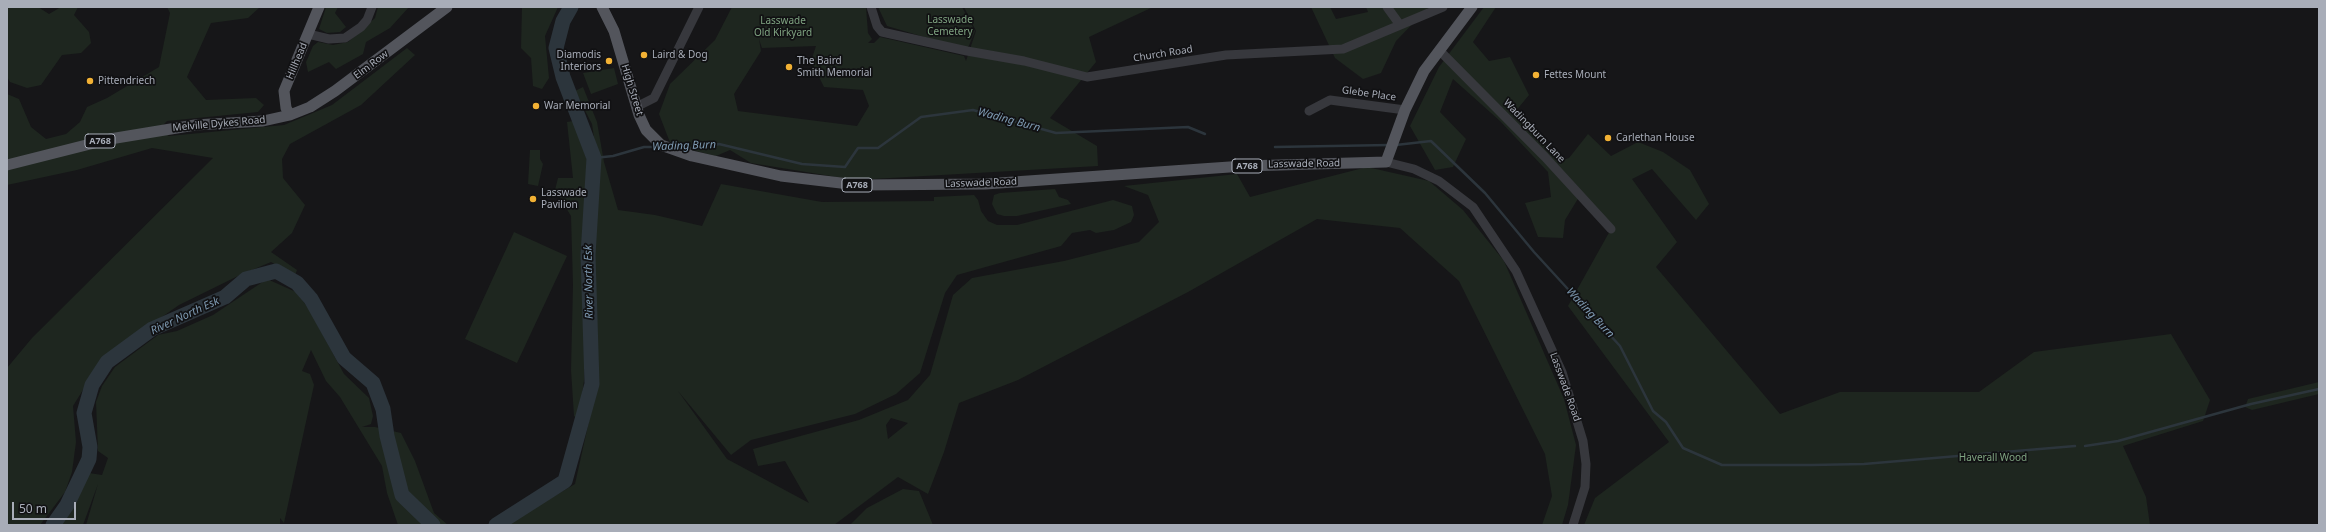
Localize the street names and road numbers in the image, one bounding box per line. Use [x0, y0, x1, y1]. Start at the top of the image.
street label: Hillhead [284, 41, 310, 81]
street label: Church Road [1132, 43, 1194, 65]
street label: Elm Row [351, 48, 391, 82]
street label: High Street [619, 63, 645, 117]
street label: Glebe Place [1341, 84, 1397, 104]
street label: Wadingburn Lane [1501, 97, 1567, 165]
street label: Melville Dykes Road [172, 114, 266, 134]
road number: A768 [85, 134, 115, 148]
street label: Lasswade Road [1268, 157, 1340, 171]
road number: A768 [1232, 159, 1262, 173]
street label: Lasswade Road [945, 176, 1017, 190]
road number: A768 [842, 178, 872, 192]
street label: Lasswade Road [1547, 351, 1583, 423]

